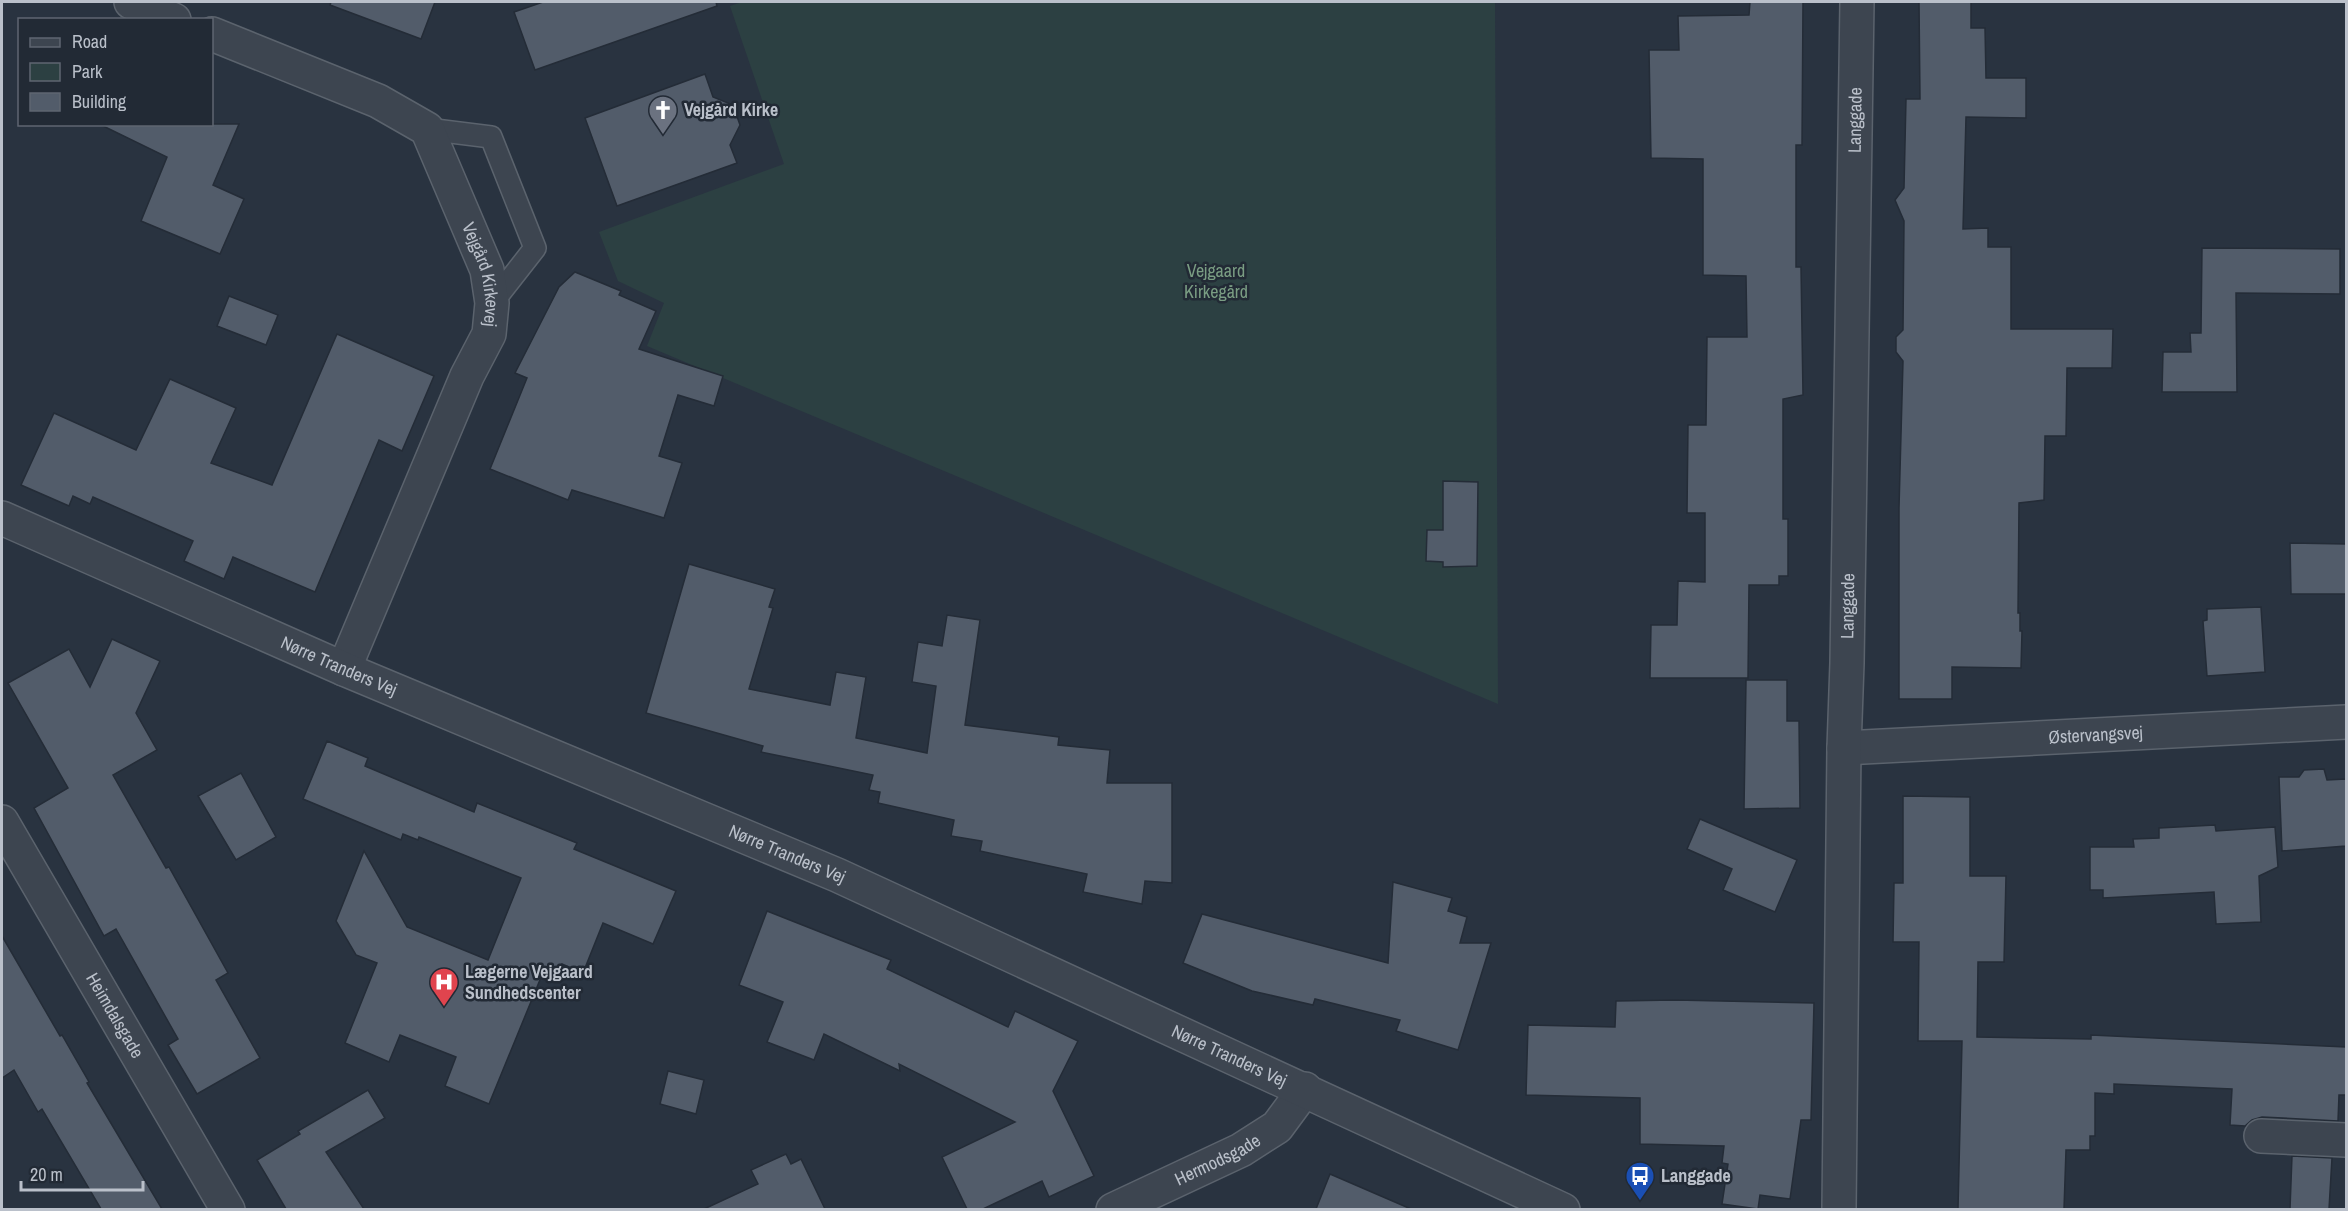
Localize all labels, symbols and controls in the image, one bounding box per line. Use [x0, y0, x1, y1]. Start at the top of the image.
legend [18, 18, 213, 126]
text: Road [72, 29, 107, 54]
text: Park [72, 59, 103, 84]
street label: Langgade [1842, 87, 1868, 153]
text: Building [72, 89, 127, 114]
church icon: Vejgård Kirke [647, 94, 679, 136]
place label: Vejgård Kirke [684, 97, 778, 122]
street label: Vejgård Kirkevej [456, 218, 505, 328]
park label: Vejgaard Kirkegård [1184, 258, 1248, 304]
street label: Langgade [1834, 573, 1860, 639]
street label: Nørre Tranders Vej [277, 630, 401, 702]
street label: Østervangsvej [2048, 720, 2143, 749]
street label: Nørre Tranders Vej [725, 818, 850, 889]
place label: Lægerne Vejgaard Sundhedscenter [465, 959, 593, 1005]
hospital icon: Lægerne Vejgaard Sundhedscenter [428, 966, 460, 1008]
street label: Heimdalsgade [80, 968, 150, 1063]
street label: Nørre Tranders Vej [1168, 1018, 1291, 1093]
street label: Hermodsgade [1171, 1128, 1265, 1191]
scale bar [21, 1154, 142, 1192]
bus stop icon: Langgade [1624, 1160, 1656, 1202]
text: 20 m [30, 1162, 63, 1187]
place label: Langgade [1661, 1163, 1731, 1188]

